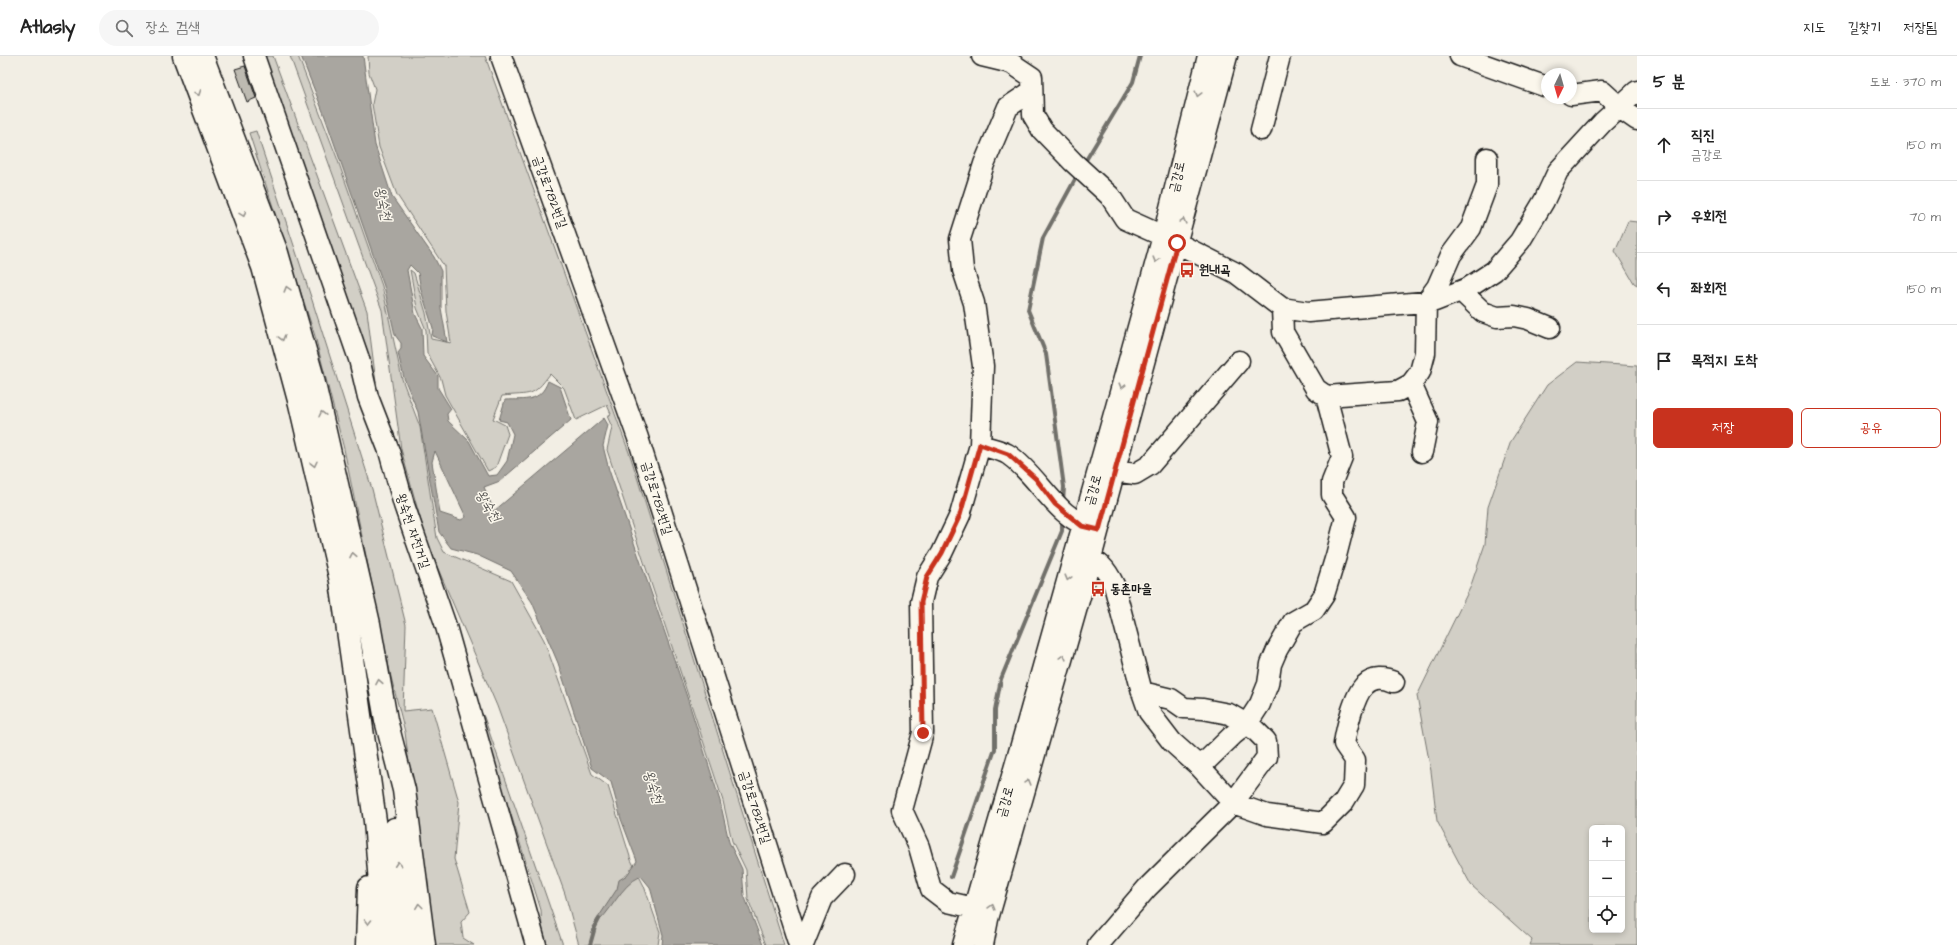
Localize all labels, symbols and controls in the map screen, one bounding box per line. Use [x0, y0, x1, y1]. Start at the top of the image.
search box [99, 10, 379, 46]
text: Atlasly [20, 14, 75, 41]
icon: search [113, 17, 135, 39]
text: 장소 검색 [145, 17, 200, 38]
text: 지도 [1803, 18, 1825, 38]
text: 길찾기 [1847, 18, 1881, 38]
text: 저장됨 [1903, 18, 1937, 38]
north arrow [1541, 68, 1577, 104]
text: 5 분 [1653, 70, 1686, 94]
text: 도보 · 370 m [1870, 73, 1941, 91]
one-way arrow [193, 89, 202, 96]
one-way arrow [1194, 90, 1203, 97]
text: 직진 [1691, 125, 1715, 146]
icon: ahead [1653, 134, 1675, 156]
text: 150 m [1907, 136, 1941, 154]
text: 금강로 [1691, 146, 1722, 164]
street label: 금강로782번길 [529, 153, 571, 231]
street label: 금강로 [1165, 160, 1189, 194]
water label: 왕숙천 [370, 185, 397, 224]
icon: right [1653, 206, 1675, 228]
text: 우회전 [1691, 206, 1727, 227]
text: 70 m [1909, 208, 1941, 226]
one-way arrow [239, 211, 247, 218]
one-way arrow [1178, 218, 1187, 225]
route start [1168, 234, 1186, 252]
one-way arrow [1152, 257, 1161, 264]
bus stop icon: 원내곡 [1178, 261, 1196, 279]
place label: 원내곡 [1199, 261, 1231, 279]
icon: left [1653, 278, 1675, 300]
text: 좌회전 [1691, 278, 1727, 299]
text: 150 m [1907, 280, 1941, 298]
one-way arrow [283, 286, 292, 293]
one-way arrow [278, 335, 286, 341]
icon: arrive [1653, 350, 1675, 372]
text: 목적지 도착 [1691, 350, 1757, 371]
one-way arrow [1118, 382, 1127, 389]
button: 저장 [1653, 408, 1793, 448]
button: 공유 [1801, 408, 1941, 448]
one-way arrow [318, 411, 326, 417]
street label: 금강로782번길 [637, 459, 677, 537]
one-way arrow [310, 461, 318, 467]
street label: 금강로 [1080, 472, 1106, 508]
water label: 왕숙천 [471, 486, 506, 527]
street label: 왕숙천 자전거길 [392, 491, 434, 571]
one-way arrow [349, 552, 357, 558]
one-way arrow [1064, 575, 1072, 582]
bus stop icon: 동촌마을 [1089, 580, 1107, 598]
place label: 동촌마을 [1110, 580, 1152, 598]
one-way arrow [1059, 654, 1067, 660]
one-way arrow [375, 679, 384, 685]
route end [914, 724, 932, 742]
water label: 왕숙천 [638, 768, 668, 808]
street label: 금강로782번길 [735, 768, 775, 846]
one-way arrow [1023, 779, 1032, 786]
street label: 금강로 [992, 784, 1018, 820]
map controls [1589, 825, 1625, 933]
button: + [1589, 825, 1625, 861]
one-way arrow [393, 861, 402, 867]
button: − [1589, 861, 1625, 897]
button: locate [1589, 897, 1625, 933]
one-way arrow [415, 903, 424, 909]
one-way arrow [987, 904, 995, 910]
one-way arrow [364, 919, 372, 925]

